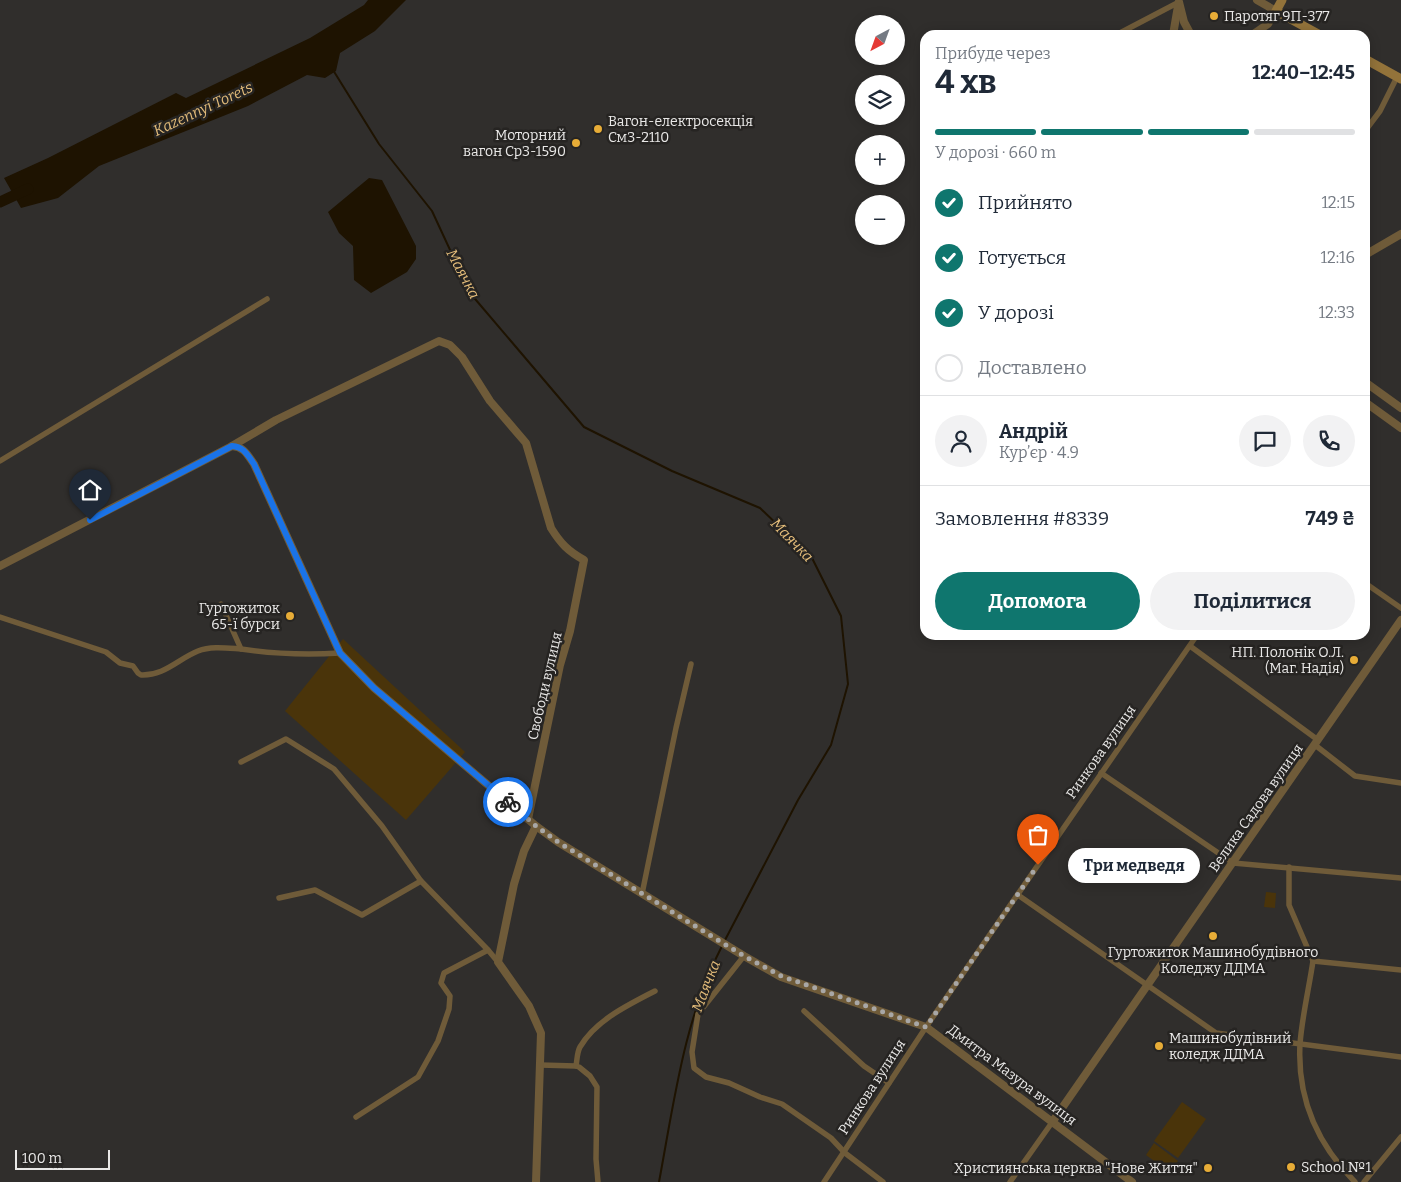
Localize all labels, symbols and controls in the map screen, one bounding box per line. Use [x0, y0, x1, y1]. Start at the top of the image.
place label: Паротяг 9П-377 [1224, 8, 1330, 25]
marker: Паротяг 9П-377 [1208, 10, 1220, 22]
north arrow [855, 15, 905, 65]
map controls [855, 15, 905, 245]
text: Прибуде через [935, 44, 1051, 63]
text: 12:40–12:45 [1252, 61, 1355, 84]
text: 4 хв [935, 63, 997, 101]
button: layers [855, 75, 905, 125]
water label: Kazennyi Torets [150, 78, 256, 140]
place label: Вагон-електросекція См3-2110 [608, 113, 753, 146]
marker: Вагон-електросекція См3-2110 [592, 123, 604, 135]
place label: Моторний вагон Ср3-1590 [463, 127, 566, 160]
button: + [855, 135, 905, 185]
marker: Моторний вагон Ср3-1590 [570, 137, 582, 149]
text: У дорозі · 660 m [935, 143, 1056, 162]
icon: check [935, 189, 963, 217]
text: Прийнято [978, 191, 1072, 214]
text: 12:15 [1321, 193, 1355, 212]
button: − [855, 195, 905, 245]
icon: check [935, 244, 963, 272]
water label: Маячка [442, 246, 484, 302]
text: Готується [978, 246, 1066, 269]
text: 12:16 [1321, 248, 1355, 267]
icon: check [935, 299, 963, 327]
text: У дорозі [978, 301, 1054, 324]
text: 12:33 [1318, 303, 1355, 322]
text: Доставлено [978, 356, 1087, 379]
button: person [935, 415, 987, 467]
button: chat [1239, 415, 1291, 467]
button: phone [1303, 415, 1355, 467]
text: Андрій [999, 420, 1068, 443]
text: Кур’єр · 4.9 [999, 443, 1079, 462]
pin [69, 469, 111, 520]
icon: home [76, 476, 104, 504]
text: Замовлення #8339 [935, 507, 1109, 530]
text: 749 ₴ [1306, 507, 1355, 530]
water label: Маячка [767, 514, 817, 566]
button: Допомога [935, 572, 1140, 630]
button: Поділитися [1150, 572, 1355, 630]
place label: Гуртожиток 65-ї бурси [199, 600, 281, 633]
marker: Гуртожиток 65-ї бурси [284, 610, 296, 622]
street label: Свободи вулиця [524, 630, 566, 742]
place label: НП. Полонік О.Л. (Маг. Надія) [1231, 644, 1344, 677]
marker: НП. Полонік О.Л. (Маг. Надія) [1348, 654, 1360, 666]
street label: Ринкова вулиця [1062, 702, 1140, 802]
street label: Велика Садова вулиця [1205, 740, 1307, 875]
courier [483, 777, 533, 827]
icon: bike [494, 788, 522, 816]
pin [1017, 814, 1059, 865]
icon: bag [1024, 821, 1052, 849]
callout: Три медведя [1068, 848, 1200, 882]
text: Три медведя [1083, 856, 1185, 875]
marker: Гуртожиток Машинобудівного Коледжу ДДМА [1207, 930, 1219, 942]
place label: Гуртожиток Машинобудівного Коледжу ДДМА [1108, 944, 1318, 977]
water label: Маячка [688, 958, 724, 1014]
street label: Дмитра Мазура вулиця [944, 1021, 1080, 1129]
place label: Машинобудівний коледж ДДМА [1169, 1030, 1291, 1063]
street label: Ринкова вулиця [835, 1036, 909, 1138]
marker: Машинобудівний коледж ДДМА [1153, 1040, 1165, 1052]
scale bar [15, 1147, 110, 1170]
text: 100 m [22, 1150, 62, 1167]
place label: School №1 [1301, 1159, 1371, 1176]
place label: Християнська церква "Нове Життя" [954, 1160, 1198, 1177]
marker: School №1 [1285, 1161, 1297, 1173]
marker: Християнська церква "Нове Життя" [1202, 1162, 1214, 1174]

